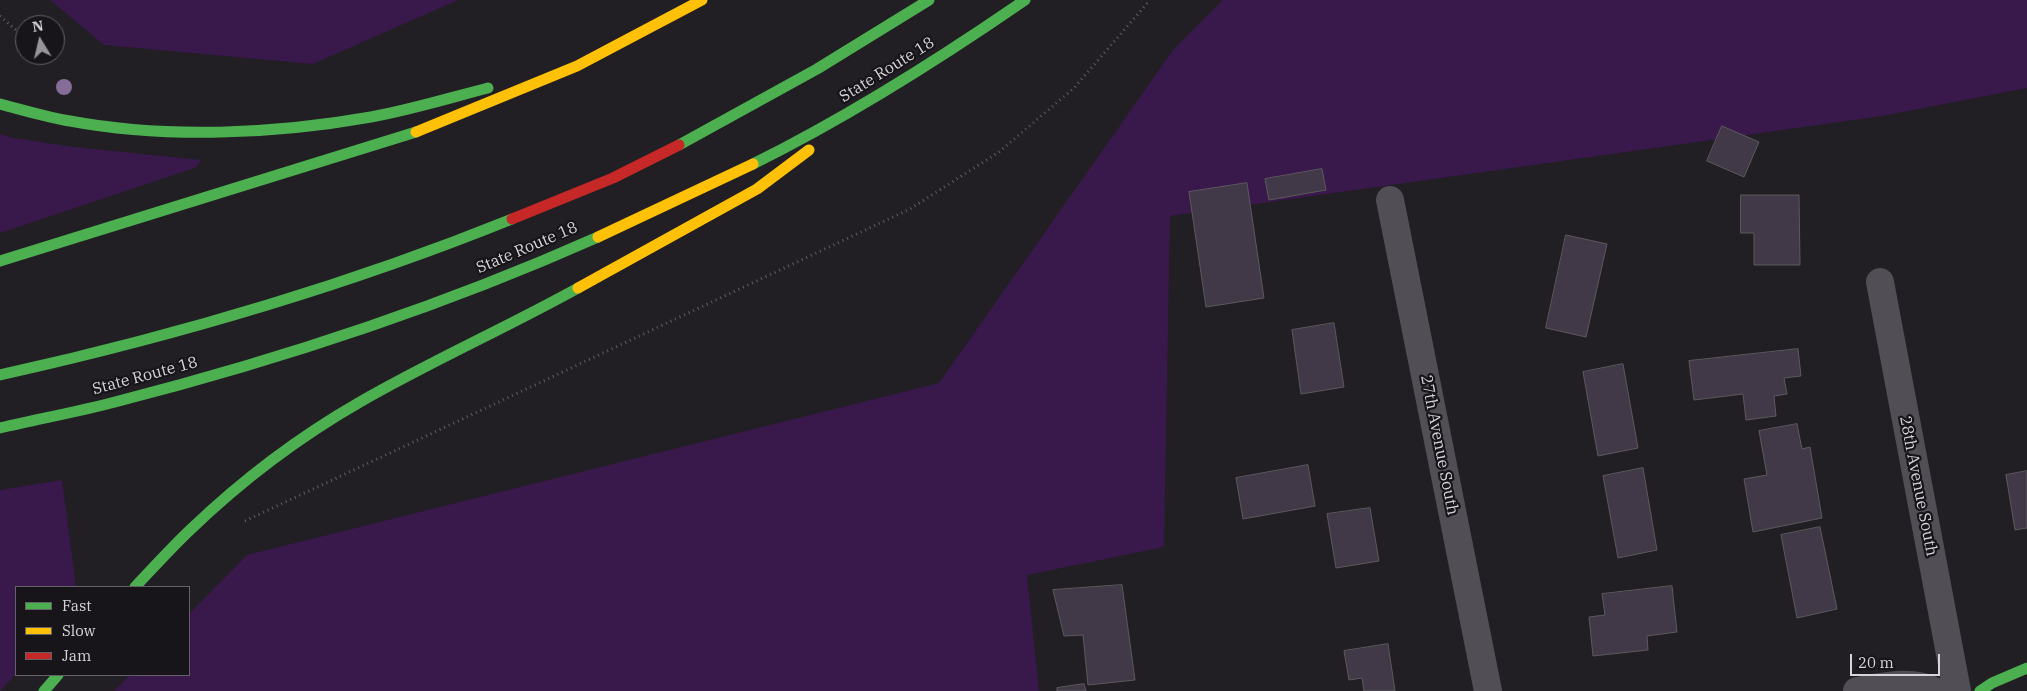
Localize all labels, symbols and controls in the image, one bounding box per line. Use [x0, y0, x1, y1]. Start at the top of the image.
north arrow [15, 15, 65, 65]
text: N [31, 16, 45, 36]
street label: State Route 18 [836, 33, 938, 107]
street label: State Route 18 [473, 218, 581, 278]
street label: State Route 18 [90, 353, 200, 399]
street label: 27th Avenue South [1416, 373, 1462, 517]
street label: 28th Avenue South [1895, 414, 1941, 558]
legend [15, 586, 190, 676]
text: Fast [62, 596, 92, 615]
text: Slow [62, 621, 95, 640]
scale bar [1852, 644, 1942, 676]
text: Jam [62, 646, 91, 665]
text: 20 m [1858, 653, 1894, 672]

